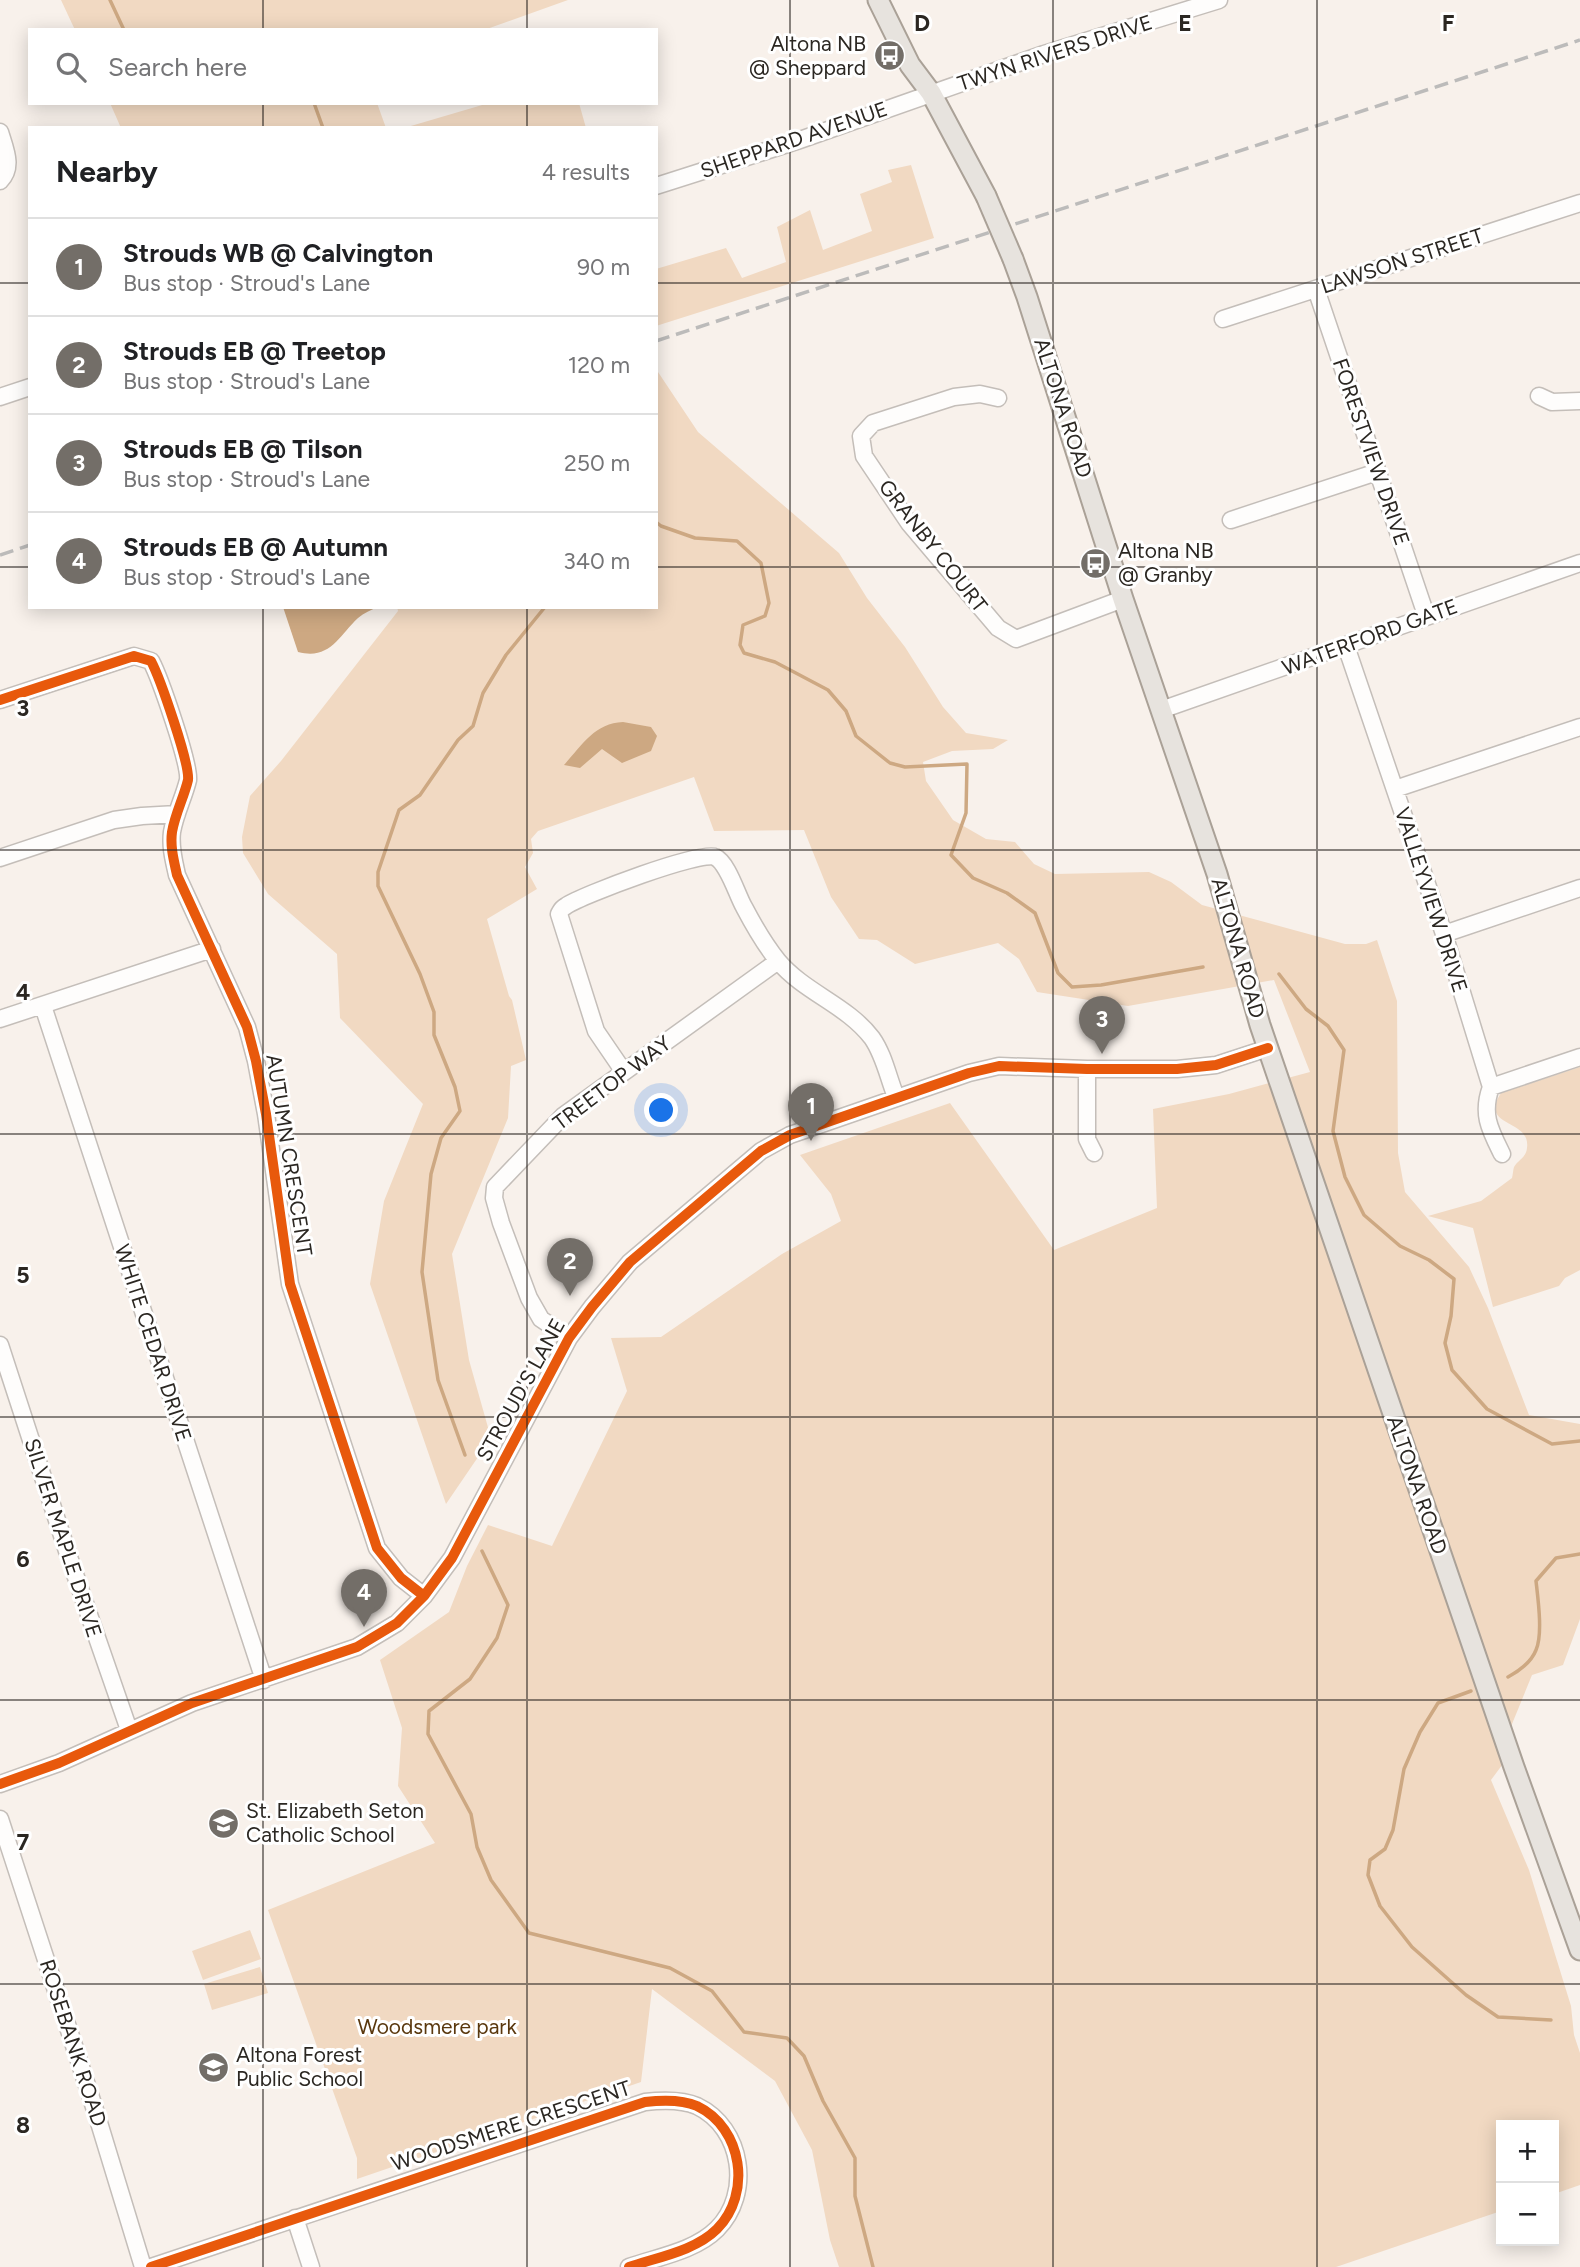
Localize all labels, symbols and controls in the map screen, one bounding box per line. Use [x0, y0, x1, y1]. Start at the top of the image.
text: D [914, 9, 930, 37]
street label: TWYN RIVERS DRIVE [954, 9, 1155, 96]
text: E [1178, 9, 1192, 37]
text: F [1442, 9, 1455, 37]
search box [28, 28, 658, 105]
place label: Altona NB @ Sheppard [749, 31, 866, 80]
bus stop icon: Altona NB @ Sheppard [872, 39, 906, 73]
icon: search [52, 48, 90, 86]
text: Search here [108, 51, 247, 83]
street label: SHEPPARD AVENUE [697, 96, 891, 183]
text: Nearby [56, 153, 158, 190]
text: 4 results [542, 158, 630, 186]
street label: LAWSON STREET [1317, 222, 1487, 299]
text: Strouds WB @ Calvington [123, 237, 433, 269]
text: 1 [74, 253, 84, 281]
text: 90 m [577, 253, 630, 281]
text: Bus stop · Stroud's Lane [123, 269, 370, 297]
text: Strouds EB @ Treetop [123, 335, 386, 367]
street label: ALTONA ROAD [1029, 335, 1098, 481]
text: 2 [72, 351, 86, 379]
text: 120 m [568, 351, 630, 379]
street label: FORESTVIEW DRIVE [1328, 355, 1415, 549]
text: Bus stop · Stroud's Lane [123, 367, 370, 395]
text: Strouds EB @ Tilson [123, 433, 363, 465]
text: 3 [73, 449, 85, 477]
text: 250 m [564, 449, 630, 477]
text: Bus stop · Stroud's Lane [123, 465, 370, 493]
street label: GRANBY COURT [874, 474, 993, 617]
text: Strouds EB @ Autumn [123, 531, 388, 563]
place label: Altona NB @ Granby [1118, 538, 1214, 587]
bus stop icon: Altona NB @ Granby [1078, 546, 1112, 580]
text: 4 [72, 547, 86, 575]
text: 340 m [563, 547, 630, 575]
text: Bus stop · Stroud's Lane [123, 563, 370, 591]
street label: WATERFORD GATE [1279, 593, 1461, 680]
text: 3 [17, 694, 29, 722]
street label: VALLEYVIEW DRIVE [1390, 804, 1473, 996]
street label: ALTONA ROAD [1206, 875, 1271, 1021]
text: 4 [16, 978, 30, 1006]
pin: 3 [1079, 996, 1125, 1054]
street label: TREETOP WAY [548, 1030, 676, 1135]
street label: AUTUMN CRESCENT [261, 1052, 318, 1258]
pin: 1 [788, 1083, 834, 1141]
your location [644, 1093, 678, 1127]
pin: 2 [547, 1238, 593, 1296]
street label: WHITE CEDAR DRIVE [110, 1241, 197, 1445]
text: 5 [16, 1261, 30, 1289]
street label: STROUD'S LANE [471, 1314, 570, 1465]
street label: ALTONA ROAD [1382, 1412, 1453, 1558]
street label: SILVER MAPLE DRIVE [19, 1435, 107, 1641]
text: 6 [16, 1545, 30, 1573]
pin: 4 [341, 1569, 387, 1627]
place label: St. Elizabeth Seton Catholic School [246, 1798, 424, 1847]
school or university icon: St. Elizabeth Seton Catholic School [206, 1806, 240, 1840]
text: 7 [17, 1828, 30, 1856]
street label: ROSEBANK ROAD [35, 1956, 112, 2130]
park label: Woodsmere park [357, 2014, 517, 2039]
place label: Altona Forest Public School [236, 2042, 363, 2091]
school or university icon: Altona Forest Public School [196, 2050, 230, 2084]
street label: WOODSMERE CRESCENT [388, 2075, 634, 2176]
text: 8 [16, 2111, 30, 2139]
map controls [1496, 2120, 1559, 2246]
button: + [1496, 2120, 1559, 2183]
button: − [1496, 2183, 1559, 2246]

